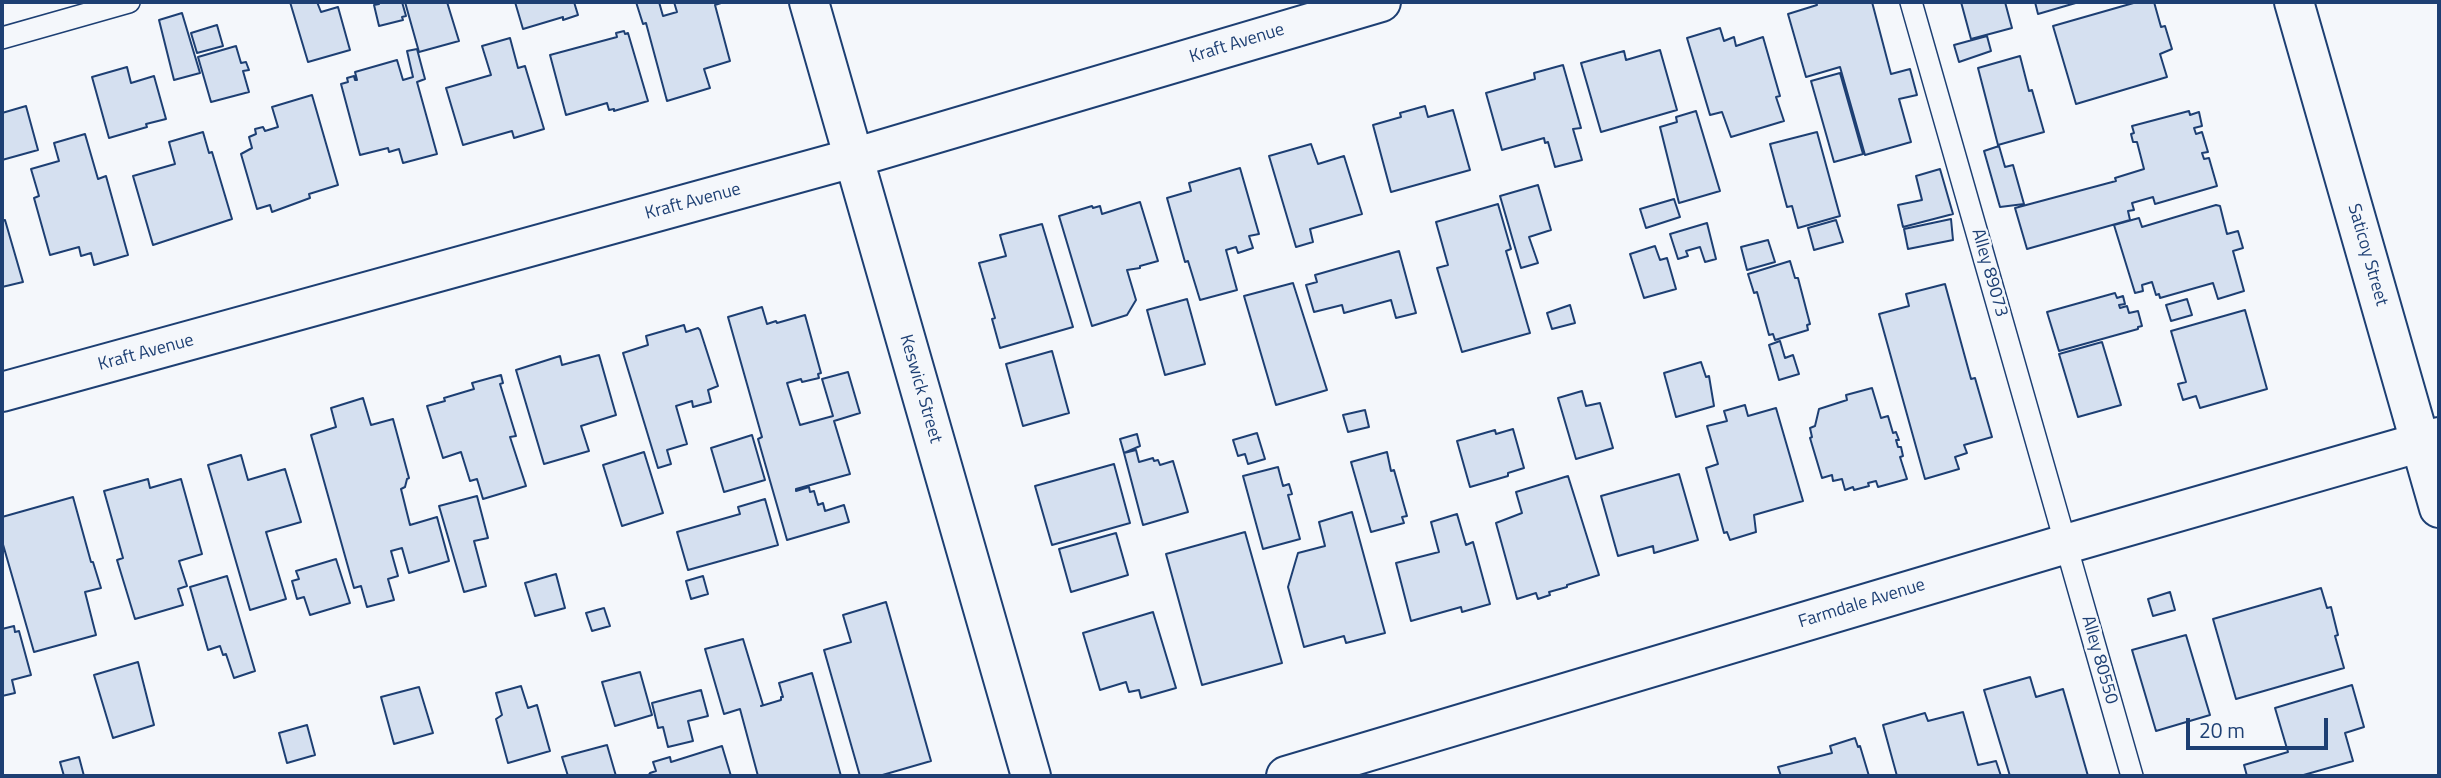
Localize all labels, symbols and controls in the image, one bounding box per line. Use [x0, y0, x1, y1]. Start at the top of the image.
street label: Kraft Avenue [1187, 19, 1287, 69]
street label: Kraft Avenue [643, 179, 743, 225]
street label: Saticoy Street [2342, 201, 2392, 309]
street label: Alley 89073 [1966, 226, 2012, 320]
street label: Kraft Avenue [96, 330, 196, 376]
street label: Keswick Street [894, 332, 946, 446]
street label: Farmdale Avenue [1796, 574, 1928, 634]
street label: Alley 80550 [2076, 613, 2122, 707]
scale bar [2189, 704, 2331, 748]
text: 20 m [2199, 714, 2245, 746]

